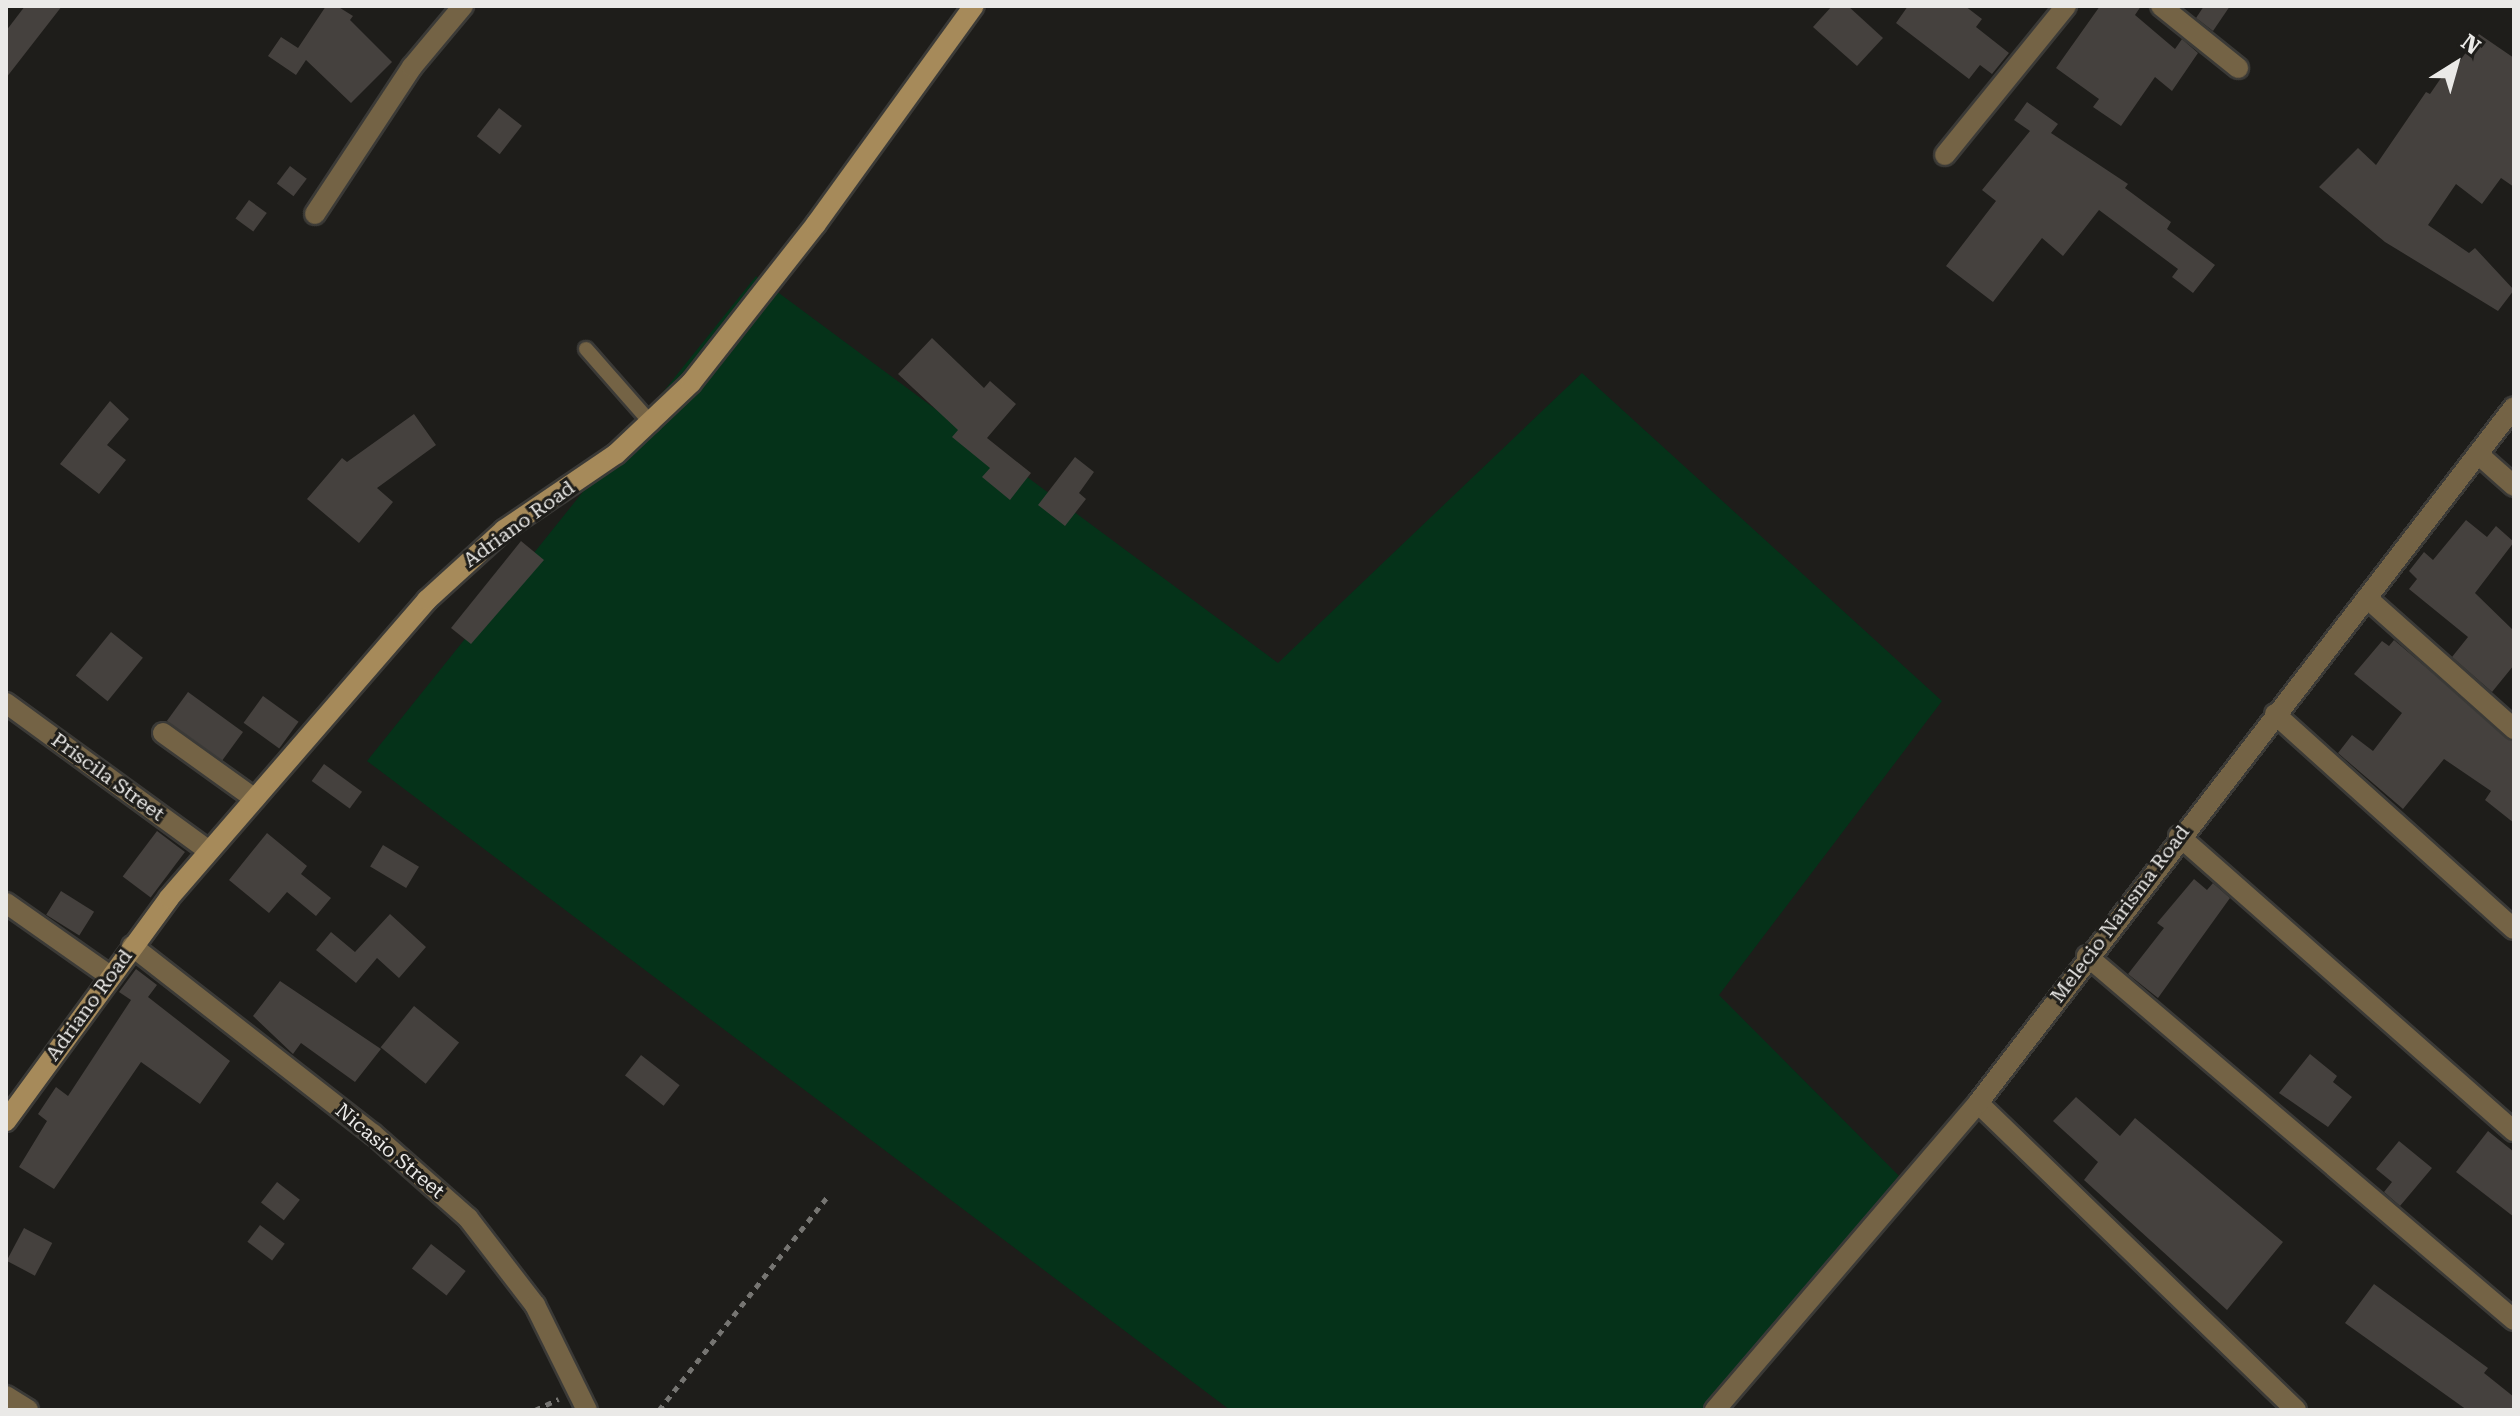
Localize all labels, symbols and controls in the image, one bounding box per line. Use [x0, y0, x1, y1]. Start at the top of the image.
north arrow [2416, 24, 2496, 104]
text: N [2456, 29, 2485, 60]
street label: Adriano Road [459, 476, 579, 572]
street label: Priscila Street [47, 728, 169, 826]
street label: Melecio Narisma Road [2045, 821, 2195, 1007]
street label: Adriano Road [41, 945, 137, 1065]
street label: Nicasio Street [331, 1098, 449, 1204]

